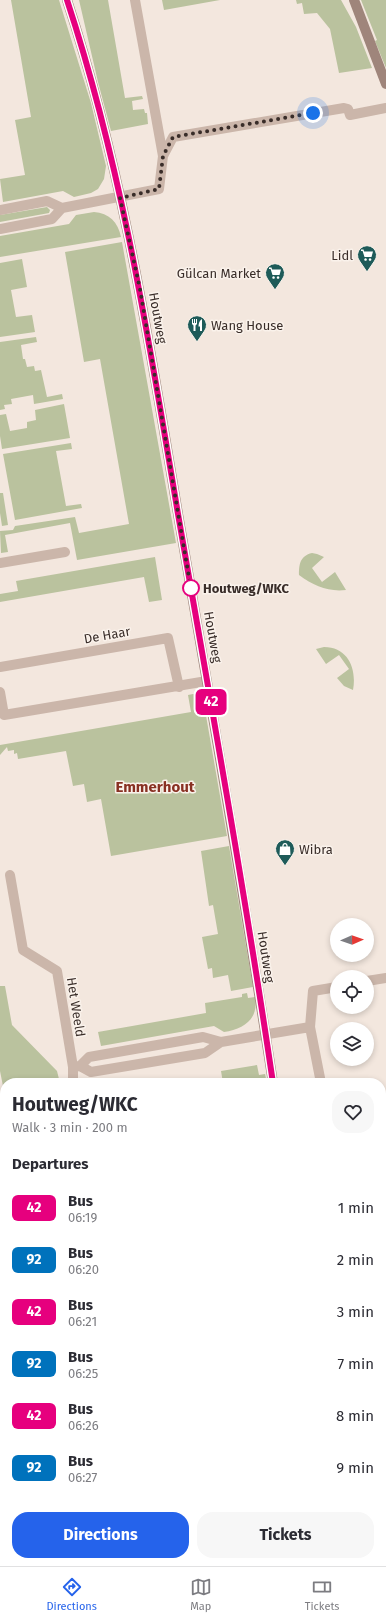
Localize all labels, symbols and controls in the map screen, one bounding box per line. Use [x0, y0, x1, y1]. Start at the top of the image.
your location [303, 103, 323, 123]
supermarket icon: Lidl [356, 244, 378, 272]
place label: Lidl [331, 248, 353, 263]
supermarket icon: Gülcan Market [264, 262, 286, 290]
place label: Gülcan Market [177, 266, 261, 281]
street label: Houtweg [146, 291, 170, 345]
restaurant icon: Wang House [186, 314, 208, 342]
place label: Wang House [211, 318, 283, 333]
marker: Houtweg/WKC [182, 579, 200, 597]
place label: Houtweg/WKC [203, 581, 290, 596]
street label: Houtweg [201, 610, 225, 664]
street label: De Haar [83, 624, 131, 646]
line badge: 42 [193, 689, 229, 715]
text: 42 [204, 693, 218, 710]
district label: Emmerhout [115, 778, 195, 796]
shop icon: Wibra [274, 838, 296, 866]
place label: Wibra [299, 842, 333, 857]
north arrow [330, 918, 374, 962]
map controls [330, 918, 374, 1066]
street label: Houtweg [255, 930, 278, 984]
button: locate [330, 970, 374, 1014]
street label: Het Weeld [64, 976, 88, 1038]
button: layers [330, 1022, 374, 1066]
button: heart [332, 1091, 374, 1133]
text: Houtweg/WKC [12, 1093, 138, 1116]
text: Walk · 3 min · 200 m [12, 1120, 128, 1135]
text: Departures [12, 1155, 89, 1173]
text: Bus [68, 1192, 93, 1210]
text: 42 [27, 1199, 41, 1216]
text: 1 min [338, 1199, 374, 1217]
text: 06:19 [68, 1210, 97, 1225]
text: Bus [68, 1244, 93, 1262]
text: 92 [27, 1251, 41, 1268]
text: 2 min [337, 1251, 374, 1269]
text: 06:20 [68, 1262, 99, 1277]
text: Bus [68, 1296, 93, 1314]
text: 42 [27, 1303, 41, 1320]
text: 3 min [337, 1303, 374, 1321]
text: 06:21 [68, 1314, 97, 1329]
text: Bus [68, 1348, 93, 1366]
text: 92 [27, 1355, 41, 1372]
text: 7 min [337, 1355, 374, 1373]
text: 06:25 [68, 1366, 98, 1381]
text: Bus [68, 1400, 93, 1418]
text: 42 [27, 1407, 41, 1424]
text: 8 min [336, 1407, 374, 1425]
text: 06:26 [68, 1418, 99, 1433]
text: Bus [68, 1452, 93, 1470]
text: 92 [27, 1459, 41, 1476]
text: 9 min [336, 1459, 374, 1477]
text: 06:27 [68, 1470, 97, 1485]
button: Directions [12, 1512, 189, 1558]
button: Tickets [197, 1512, 374, 1558]
tab: Directions [46, 1576, 97, 1613]
tab: Map [190, 1576, 212, 1613]
tab: Tickets [305, 1576, 340, 1613]

